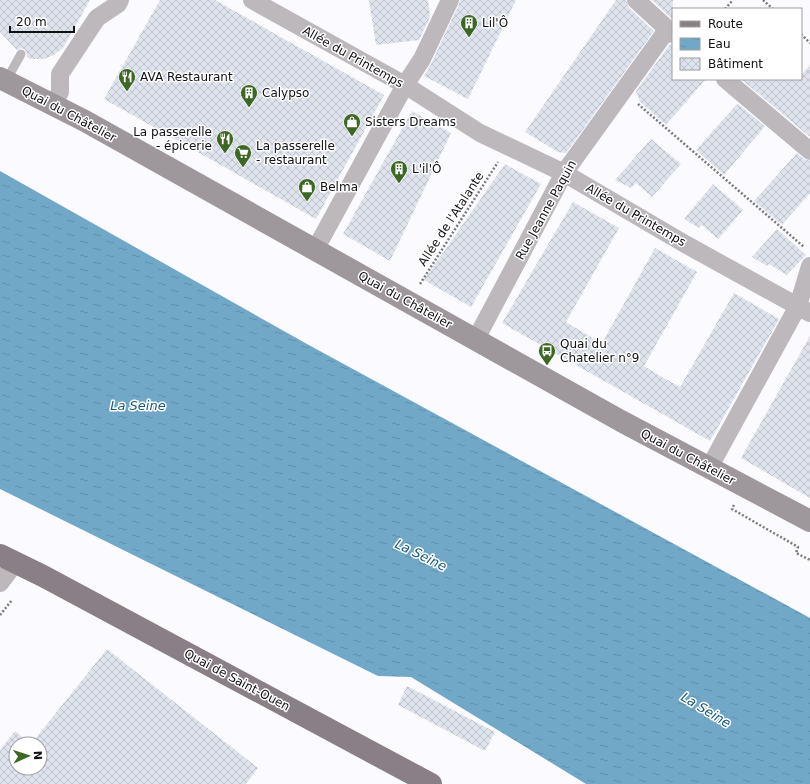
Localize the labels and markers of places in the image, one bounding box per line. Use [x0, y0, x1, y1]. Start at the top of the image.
building icon: Lil'Ô [459, 13, 479, 38]
place label: Lil'Ô [482, 15, 508, 30]
restaurant icon: AVA Restaurant [117, 67, 137, 92]
place label: AVA Restaurant [140, 70, 233, 84]
building icon: Calypso [239, 83, 259, 108]
place label: Calypso [262, 86, 309, 100]
shop icon: Sisters Dreams [342, 112, 362, 137]
place label: Sisters Dreams [365, 115, 456, 129]
place label: La passerelle - épicerie [133, 125, 212, 153]
restaurant icon: La passerelle - épicerie [215, 129, 235, 154]
place label: La passerelle - restaurant [256, 139, 335, 167]
supermarket icon: La passerelle - restaurant [233, 143, 253, 168]
building icon: L'il'Ô [389, 159, 409, 184]
place label: L'il'Ô [412, 161, 441, 176]
shop icon: Belma [297, 177, 317, 202]
place label: Belma [320, 180, 358, 194]
place label: Quai du Chatelier n°9 [560, 337, 639, 365]
bus stop icon: Quai du Chatelier n°9 [537, 341, 557, 366]

